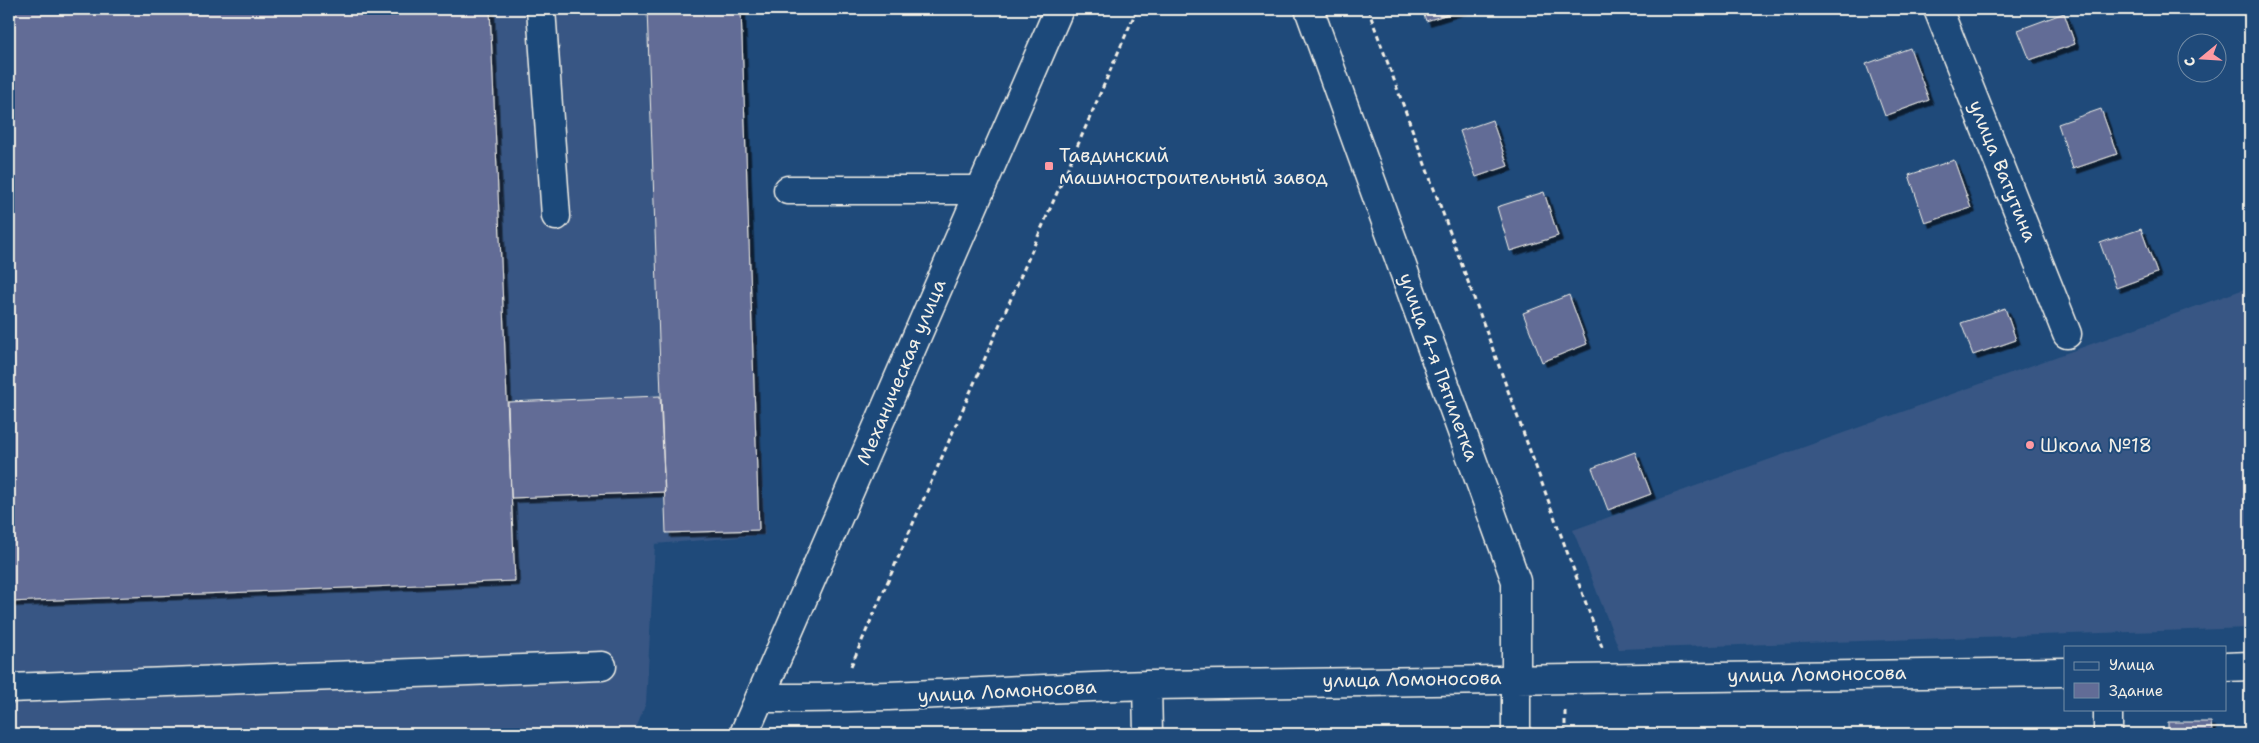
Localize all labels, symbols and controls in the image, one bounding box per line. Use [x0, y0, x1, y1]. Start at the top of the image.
north arrow [2176, 32, 2226, 82]
text: С [2180, 55, 2200, 69]
street label: улица Ватутина [1963, 96, 2043, 246]
place label: Тавдинский машиностроительный завод [1059, 143, 1328, 190]
marker: Тавдинский машиностроительный завод [1043, 160, 1055, 172]
street label: улица 4-я Пятилетка [1393, 270, 1485, 465]
street label: Механическая улица [850, 275, 952, 469]
place label: Школа №18 [2040, 433, 2152, 458]
marker: Школа №18 [2024, 439, 2036, 451]
legend [2064, 646, 2226, 710]
text: Улица [2109, 655, 2155, 675]
street label: улица Ломоносова [1727, 660, 1907, 688]
street label: улица Ломоносова [1322, 665, 1502, 693]
street label: улица Ломоносова [917, 674, 1097, 708]
text: Здание [2109, 681, 2163, 701]

